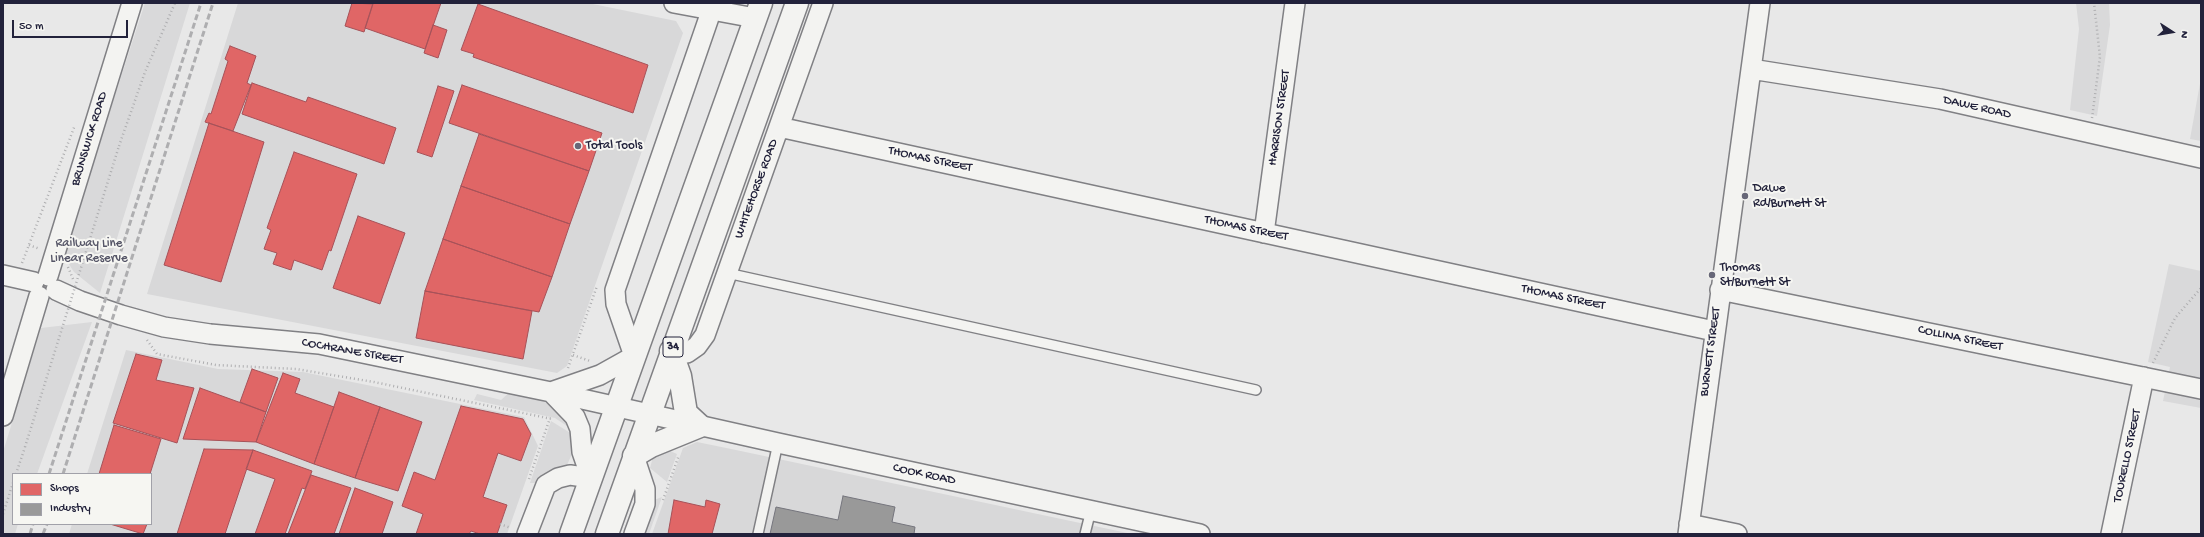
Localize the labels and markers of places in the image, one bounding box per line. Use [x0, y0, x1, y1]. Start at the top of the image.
place label: Total Tools [586, 138, 642, 154]
marker: Total Tools [573, 141, 583, 151]
place label: Dawe Rd/Burnett St [1753, 181, 1826, 212]
marker: Dawe Rd/Burnett St [1740, 191, 1750, 201]
place label: Thomas St/Burnett St [1720, 260, 1790, 291]
marker: Thomas St/Burnett St [1707, 270, 1717, 280]

